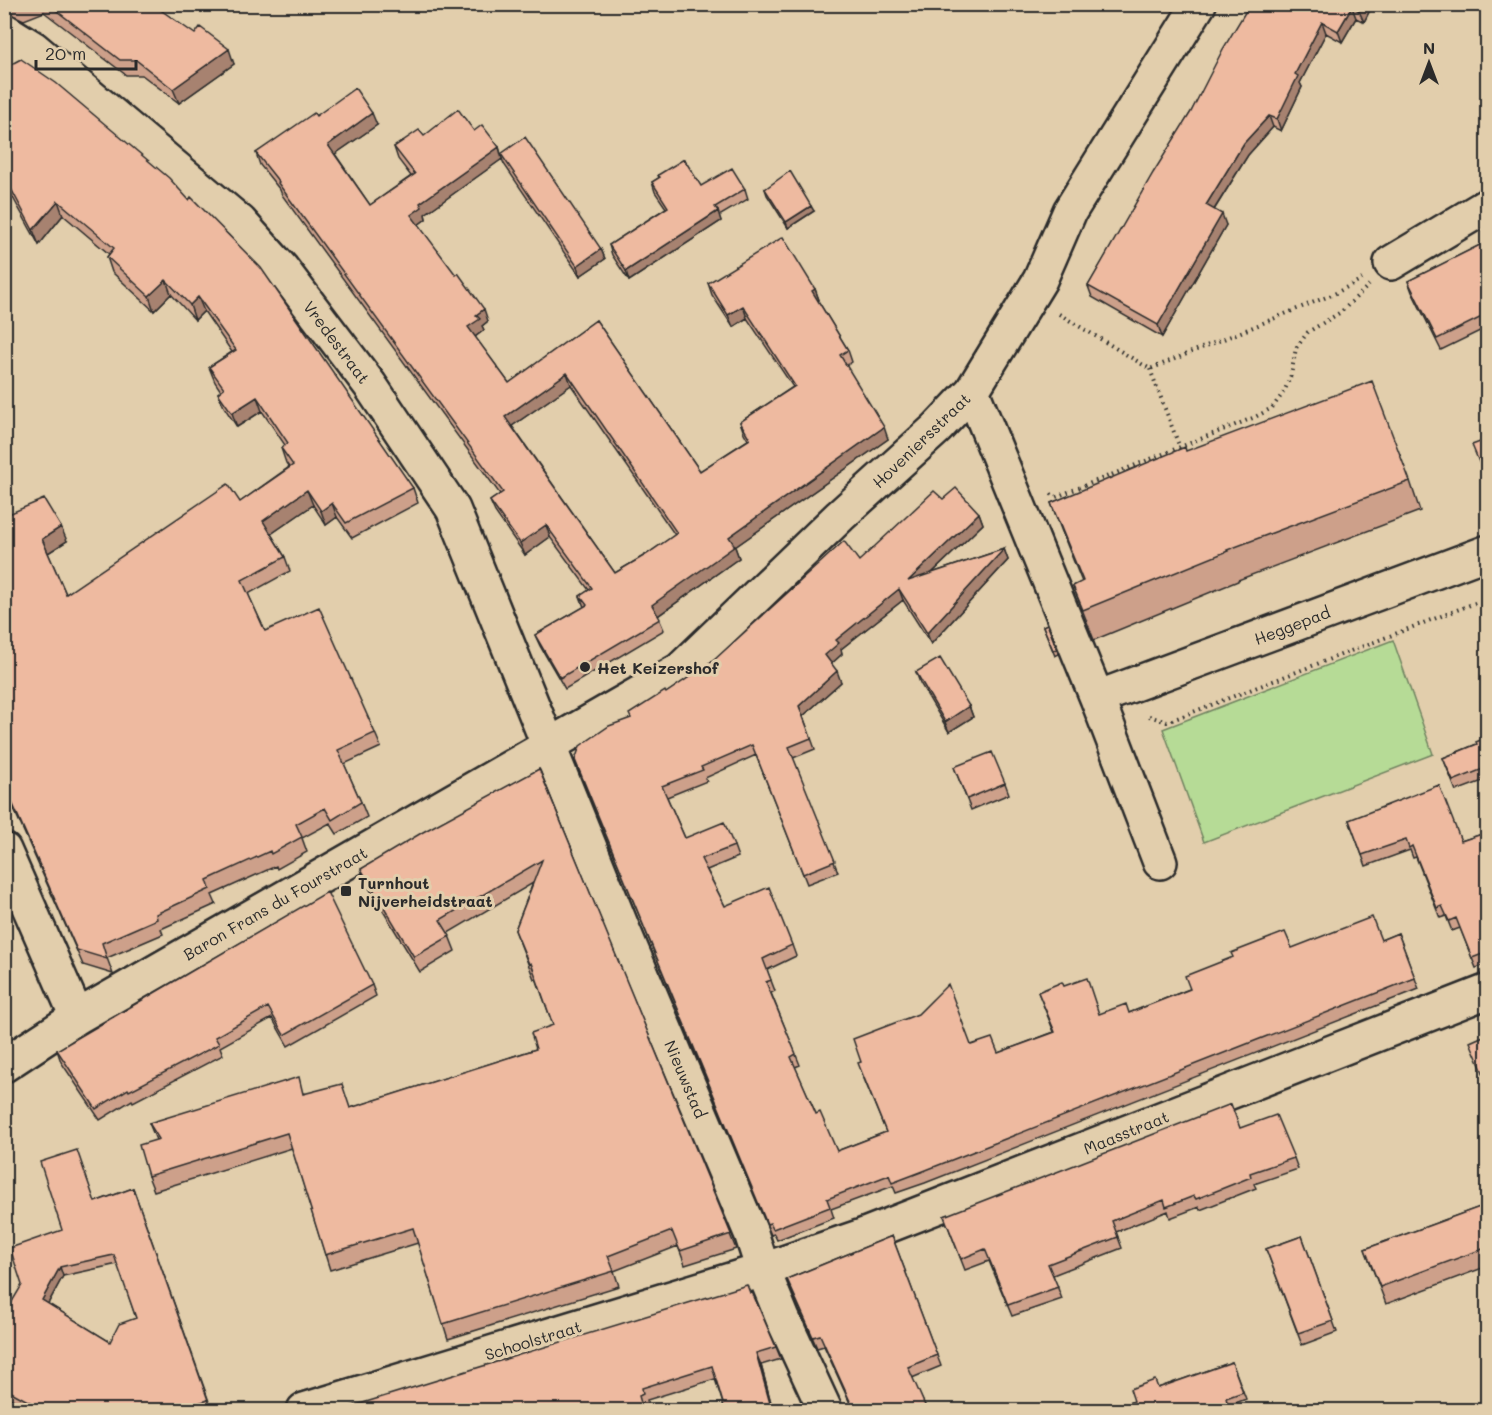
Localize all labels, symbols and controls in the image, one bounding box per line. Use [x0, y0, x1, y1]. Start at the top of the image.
scale bar [36, 33, 136, 71]
north arrow [1399, 33, 1459, 93]
text: N [1423, 37, 1435, 58]
text: 20 m [45, 41, 86, 65]
street label: Vredestraat [299, 297, 375, 387]
street label: Hoveniersstraat [867, 388, 975, 492]
street label: Heggepad [1251, 601, 1333, 649]
place label: Het Keizershof [597, 657, 720, 678]
marker: Het Keizershof [578, 660, 592, 674]
street label: Baron Frans du Fourstraat [179, 842, 371, 964]
place label: Turnhout Nijverheidstraat [358, 872, 493, 911]
marker: Turnhout Nijverheidstraat [339, 884, 353, 898]
street label: Nieuwstad [660, 1037, 712, 1121]
street label: Maasstraat [1080, 1105, 1172, 1159]
street label: Schoolstraat [482, 1315, 584, 1365]

